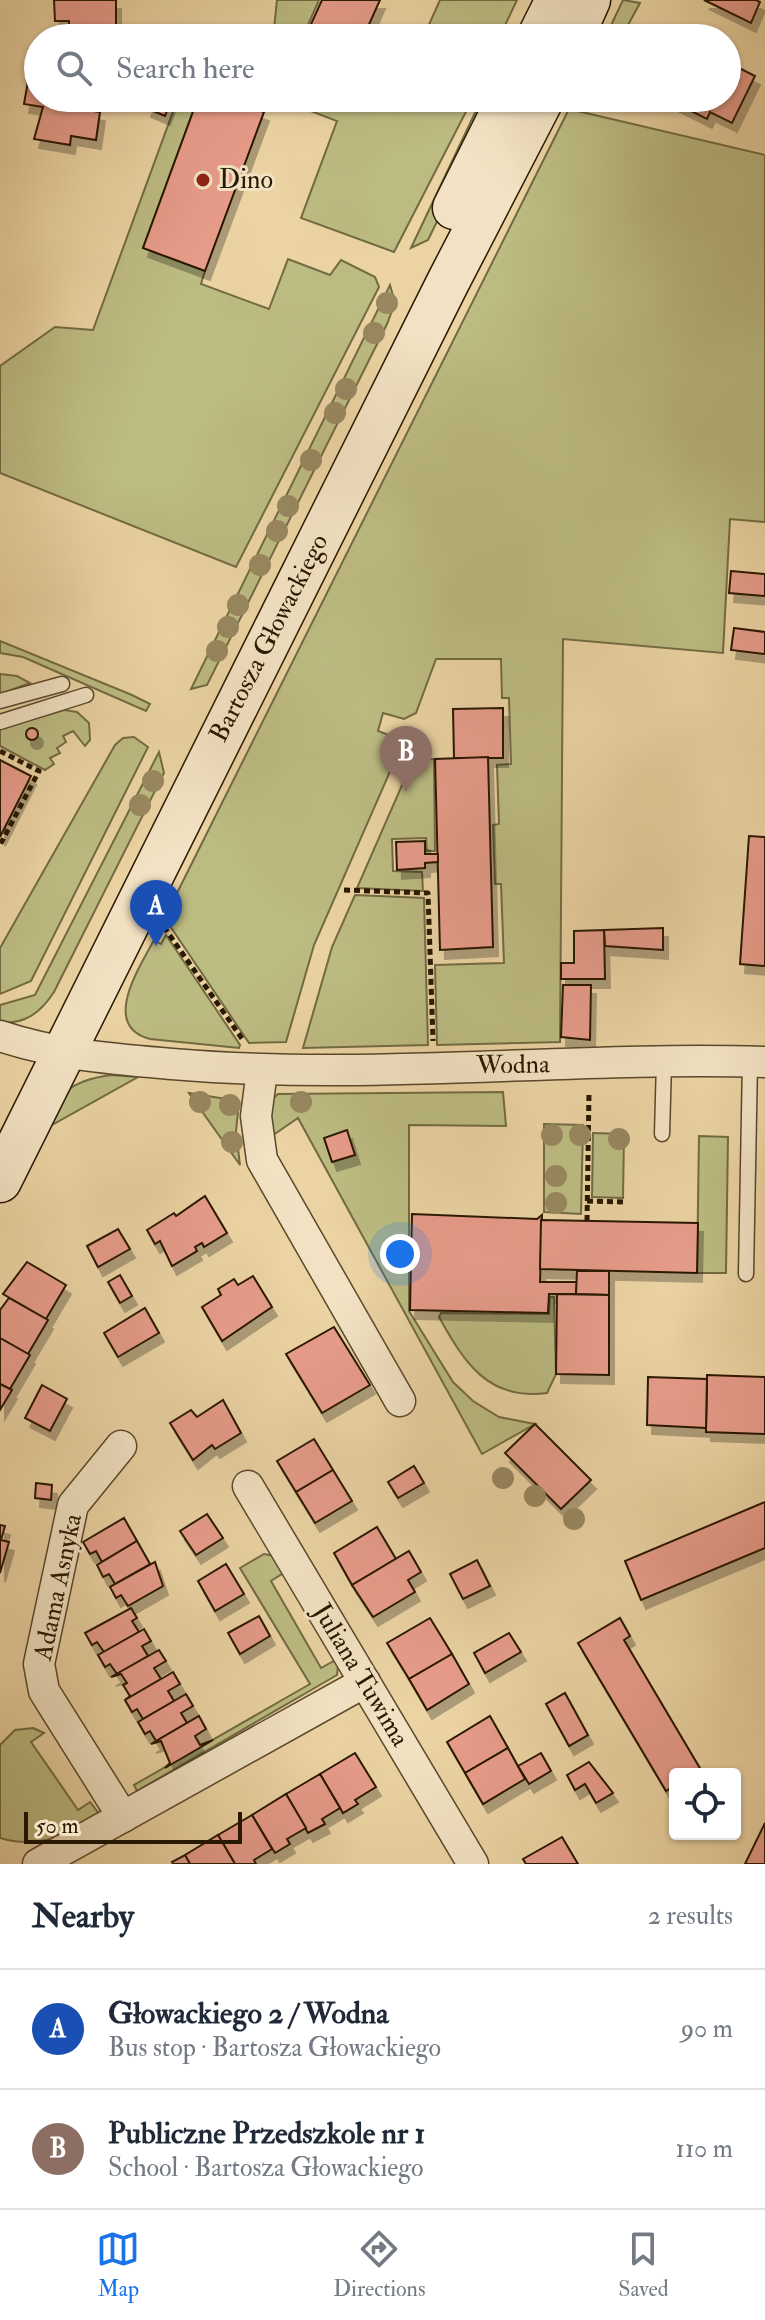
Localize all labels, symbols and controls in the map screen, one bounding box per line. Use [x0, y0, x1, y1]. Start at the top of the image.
search box [24, 24, 741, 112]
icon: search [52, 46, 96, 90]
text: Search here [116, 50, 255, 87]
place label: Dino [219, 164, 273, 196]
marker: Dino [194, 171, 212, 189]
street label: Bartosza Głowackiego [203, 529, 335, 747]
pin: B [380, 726, 432, 792]
pin: A [130, 880, 182, 946]
street label: Wodna [475, 1048, 550, 1082]
your location [380, 1234, 420, 1274]
street label: Adama Asnyka [27, 1510, 89, 1664]
street label: Juliana Tuwima [305, 1597, 416, 1753]
map controls [669, 1768, 741, 1840]
button: locate [669, 1768, 741, 1840]
scale bar [24, 1808, 242, 1844]
text: 50 m [36, 1812, 78, 1840]
text: Nearby [32, 1895, 134, 1938]
text: 2 results [648, 1900, 733, 1932]
text: Głowackiego 2 / Wodna [108, 1995, 389, 2032]
text: A [50, 2013, 66, 2045]
text: 90 m [681, 2013, 733, 2045]
text: Bus stop · Bartosza Głowackiego [108, 2032, 441, 2064]
text: Publiczne Przedszkole nr 1 [108, 2115, 425, 2152]
text: B [49, 2133, 67, 2165]
text: 110 m [676, 2133, 733, 2165]
text: School · Bartosza Głowackiego [108, 2152, 423, 2184]
tab: Map [96, 2227, 140, 2303]
tab: Directions [333, 2227, 426, 2303]
tab: Saved [618, 2227, 669, 2303]

